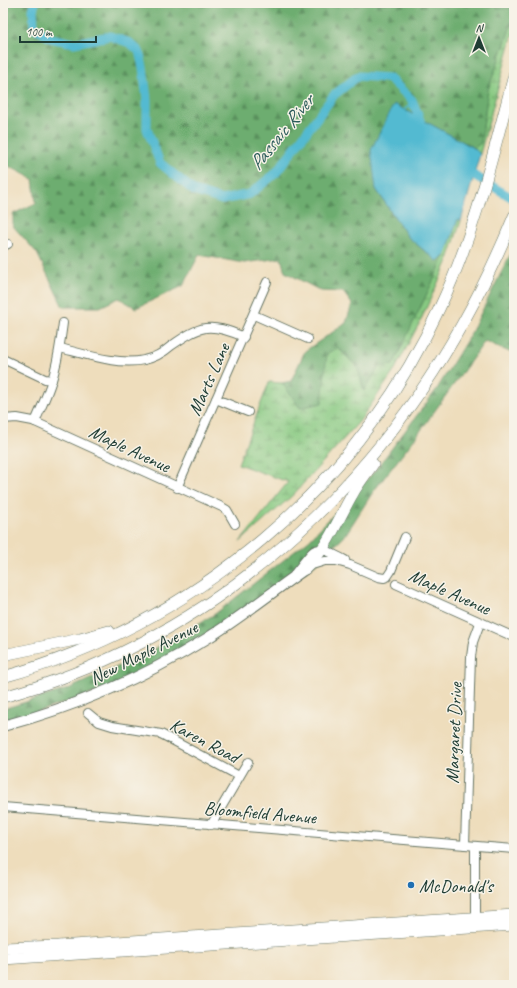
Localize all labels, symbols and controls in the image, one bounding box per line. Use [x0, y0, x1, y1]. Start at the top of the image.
scale bar [20, 18, 96, 44]
north arrow [459, 18, 499, 58]
text: N [476, 21, 485, 35]
text: 100 m [26, 24, 53, 40]
water label: Passaic River [243, 87, 321, 175]
street label: Marts Lane [182, 338, 236, 419]
street label: Maple Avenue [85, 420, 176, 479]
street label: Maple Avenue [405, 563, 496, 621]
street label: New Maple Avenue [85, 615, 203, 690]
street label: Margaret Drive [440, 680, 468, 784]
street label: Karen Road [166, 713, 246, 770]
street label: Bloomfield Avenue [203, 796, 319, 830]
place label: McDonald's [419, 874, 495, 898]
marker: McDonald's [406, 880, 416, 890]

